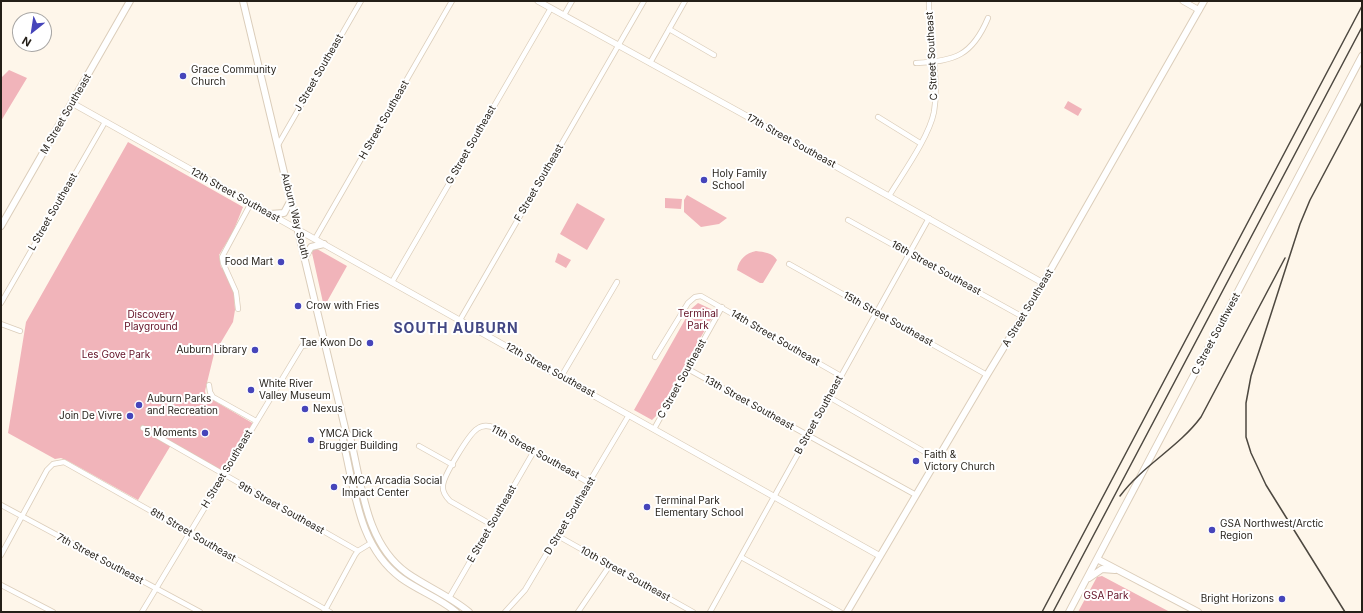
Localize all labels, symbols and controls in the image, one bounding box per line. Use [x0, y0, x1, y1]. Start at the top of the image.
street label: C Street Southeast [924, 11, 940, 101]
north arrow [12, 12, 52, 52]
street label: J Street Southeast [292, 32, 346, 114]
text: N [19, 33, 34, 50]
place label: Grace Community Church [191, 64, 276, 88]
marker: Grace Community Church [178, 71, 188, 81]
street label: M Street Southeast [38, 72, 94, 156]
street label: H Street Southeast [357, 79, 411, 161]
street label: G Street Southeast [444, 104, 498, 186]
street label: 17th Street Southeast [744, 111, 838, 171]
street label: F Street Southeast [512, 142, 566, 224]
street label: 12th Street Southeast [188, 165, 282, 225]
place label: Holy Family School [712, 168, 767, 192]
street label: L Street Southeast [26, 171, 80, 253]
street label: Auburn Way South [279, 172, 311, 260]
marker: Holy Family School [699, 175, 709, 185]
street label: 16th Street Southeast [889, 238, 983, 298]
place label: Food Mart [225, 256, 273, 268]
marker: Food Mart [276, 257, 286, 267]
street label: A Street Southeast [1000, 267, 1056, 349]
street label: 15th Street Southeast [841, 289, 935, 349]
street label: C Street Southwest [1189, 291, 1243, 377]
place label: Crow with Fries [306, 300, 379, 312]
marker: Crow with Fries [293, 301, 303, 311]
park label: Terminal Park [678, 308, 718, 332]
street label: 14th Street Southeast [728, 308, 822, 368]
park label: Discovery Playground [124, 309, 178, 332]
district label: SOUTH AUBURN [393, 321, 519, 337]
place label: Tae Kwon Do [300, 337, 362, 349]
street label: C Street Southeast [655, 337, 709, 421]
marker: Tae Kwon Do [365, 338, 375, 348]
street label: 12th Street Southeast [503, 340, 597, 400]
place label: Auburn Library [176, 344, 247, 356]
marker: Auburn Library [250, 345, 260, 355]
park label: Les Gove Park [82, 349, 150, 361]
street label: 13th Street Southeast [702, 373, 796, 433]
street label: B Street Southeast [792, 374, 846, 456]
place label: White River Valley Museum [259, 378, 331, 402]
marker: White River Valley Museum [246, 385, 256, 395]
place label: Auburn Parks and Recreation [147, 393, 218, 416]
marker: Auburn Parks and Recreation [134, 400, 144, 410]
place label: Nexus [313, 403, 343, 415]
marker: Nexus [300, 404, 310, 414]
place label: Join De Vivre [59, 410, 122, 422]
marker: Join De Vivre [125, 411, 135, 421]
street label: 11th Street Southeast [489, 423, 581, 481]
place label: 5 Moments [144, 427, 197, 439]
street label: H Street Southeast [199, 428, 255, 510]
marker: 5 Moments [200, 428, 210, 438]
place label: YMCA Dick Brugger Building [319, 428, 398, 452]
marker: YMCA Dick Brugger Building [306, 435, 316, 445]
place label: Faith & Victory Church [924, 449, 995, 472]
marker: Faith & Victory Church [911, 456, 921, 466]
place label: YMCA Arcadia Social Impact Center [342, 475, 442, 498]
street label: D Street Southeast [542, 475, 598, 557]
street label: 9th Street Southeast [236, 479, 326, 537]
marker: YMCA Arcadia Social Impact Center [329, 482, 339, 492]
street label: E Street Southeast [465, 483, 519, 565]
place label: Terminal Park Elementary School [655, 495, 744, 518]
marker: Terminal Park Elementary School [642, 502, 652, 512]
street label: 8th Street Southeast [148, 506, 238, 564]
place label: GSA Northwest/Arctic Region [1220, 518, 1324, 542]
marker: GSA Northwest/Arctic Region [1207, 525, 1217, 535]
street label: 7th Street Southeast [55, 531, 145, 587]
street label: 10th Street Southeast [578, 544, 672, 604]
park label: GSA Park [1084, 590, 1128, 602]
place label: Bright Horizons [1201, 593, 1274, 605]
marker: Bright Horizons [1277, 594, 1287, 604]

